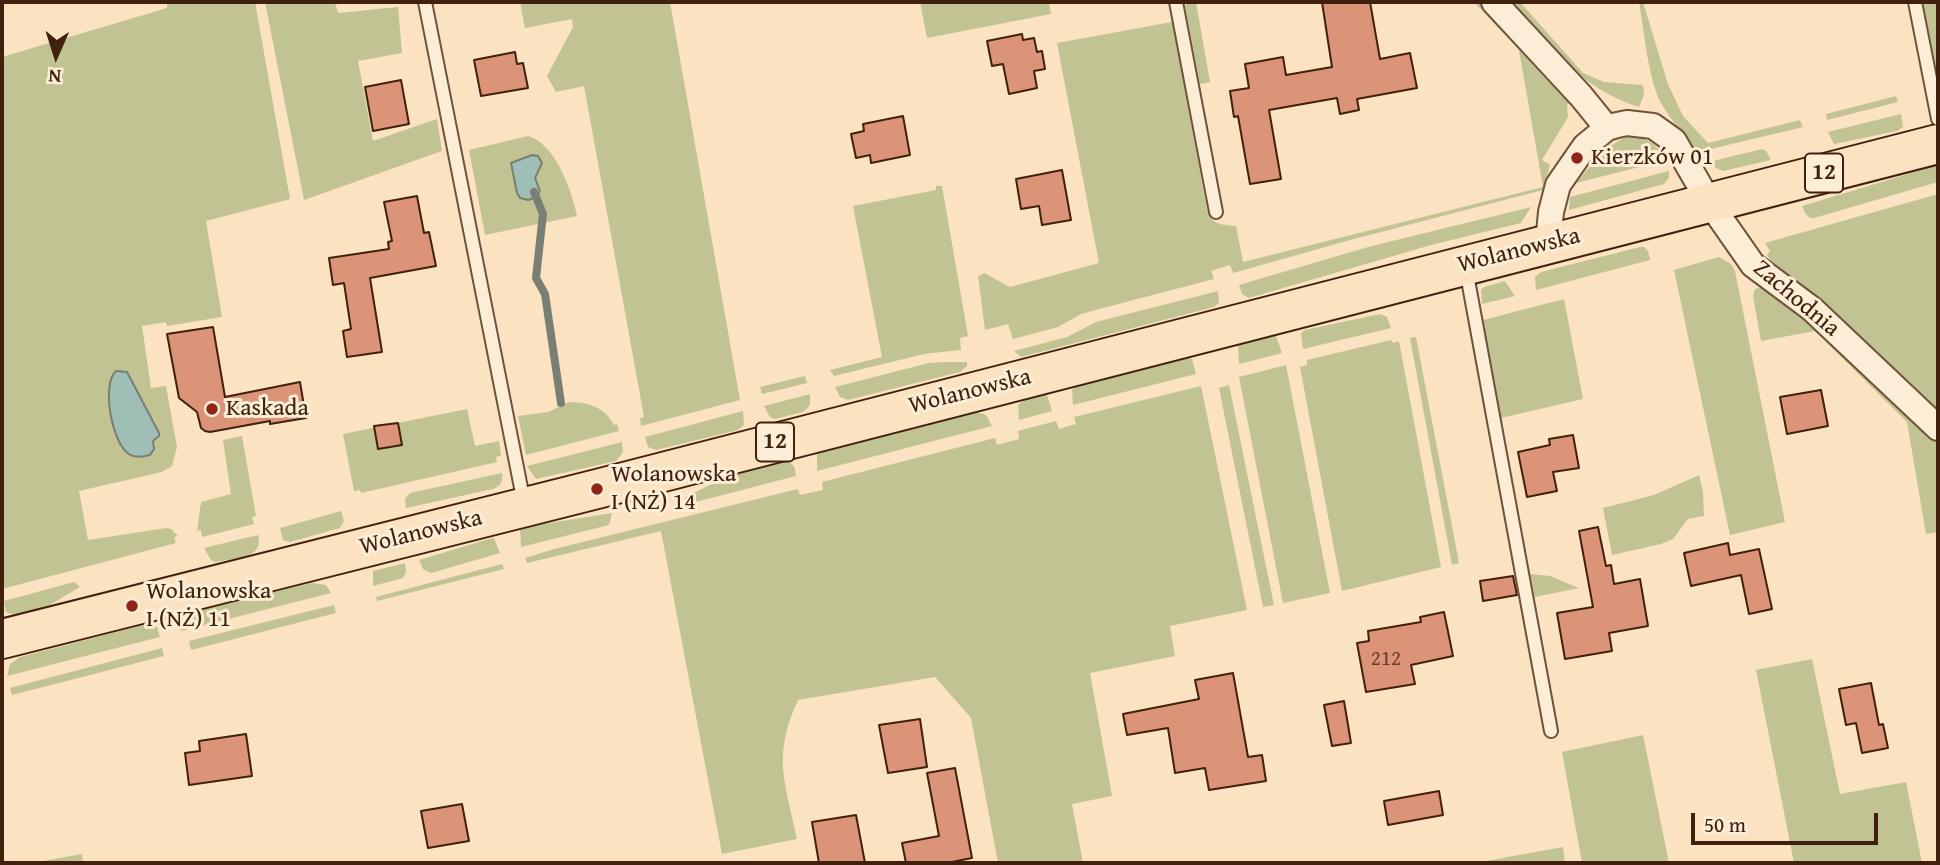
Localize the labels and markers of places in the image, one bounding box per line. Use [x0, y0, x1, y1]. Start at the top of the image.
place label: Kierzków 01 [1591, 144, 1713, 172]
marker: Kierzków 01 [1569, 150, 1585, 166]
place label: Kaskada [226, 395, 309, 423]
marker: Kaskada [204, 401, 220, 417]
place label: Wolanowska I (NŻ) 14 [611, 461, 736, 517]
marker: Wolanowska I (NŻ) 14 [589, 481, 605, 497]
place label: Wolanowska I (NŻ) 11 [146, 578, 271, 634]
marker: Wolanowska I (NŻ) 11 [124, 598, 140, 614]

